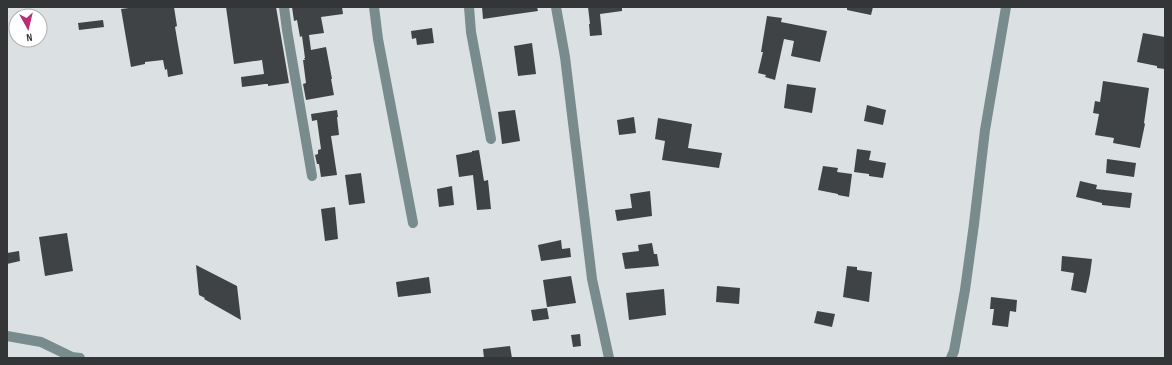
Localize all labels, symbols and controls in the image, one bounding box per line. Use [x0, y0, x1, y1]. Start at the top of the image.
north arrow [8, 8, 48, 48]
text: N [25, 31, 33, 44]

